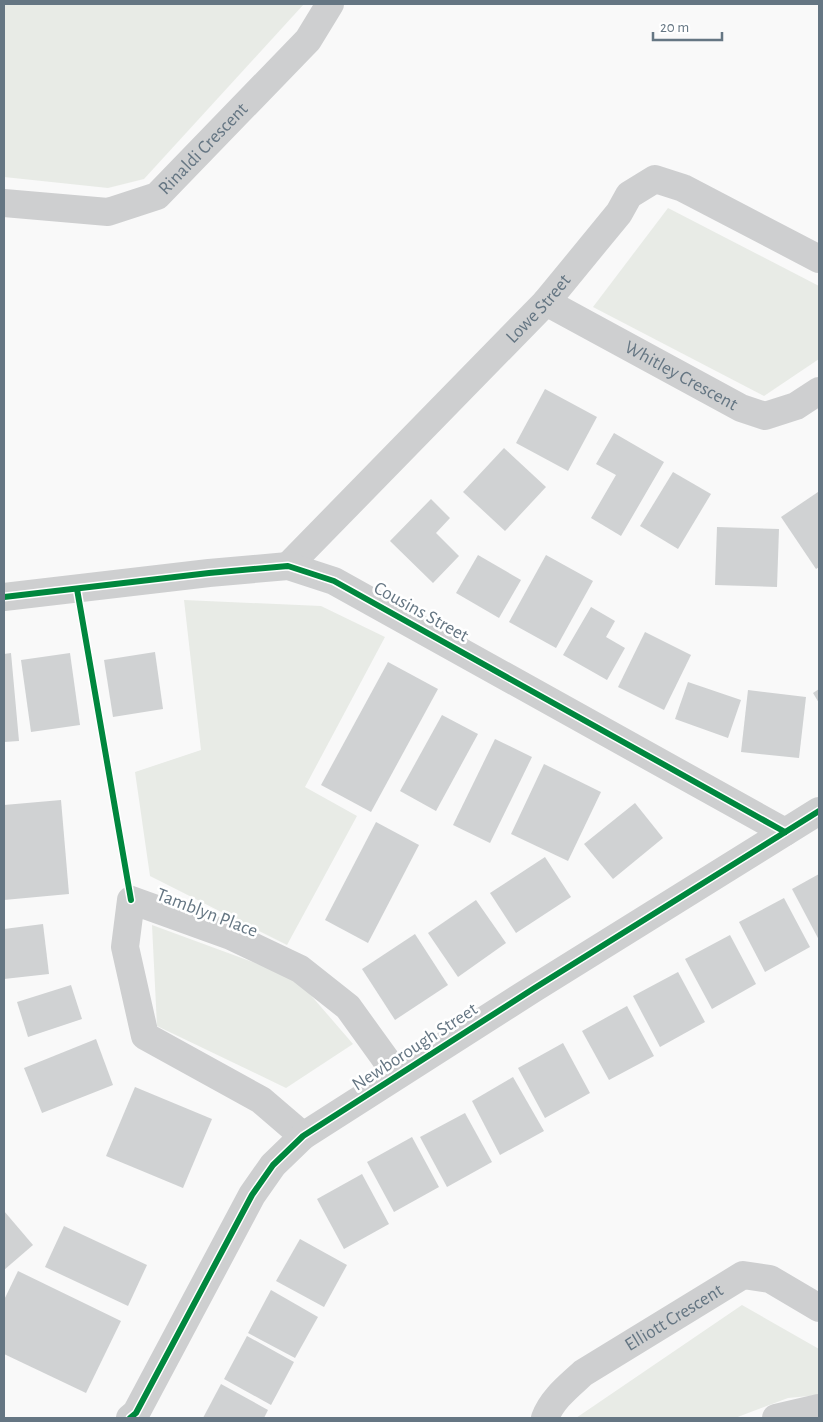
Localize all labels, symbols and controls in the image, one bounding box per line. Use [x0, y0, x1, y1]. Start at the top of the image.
scale bar [653, 10, 722, 42]
text: 20 m [660, 20, 689, 35]
street label: Rinaldi Crescent [155, 99, 251, 198]
street label: Lowe Street [502, 271, 574, 347]
street label: Whitley Crescent [622, 337, 741, 414]
street label: Cousins Street [371, 578, 471, 646]
street label: Tamblyn Place [154, 885, 260, 941]
street label: Newborough Street [349, 999, 481, 1095]
street label: Elliott Crescent [621, 1280, 726, 1355]

